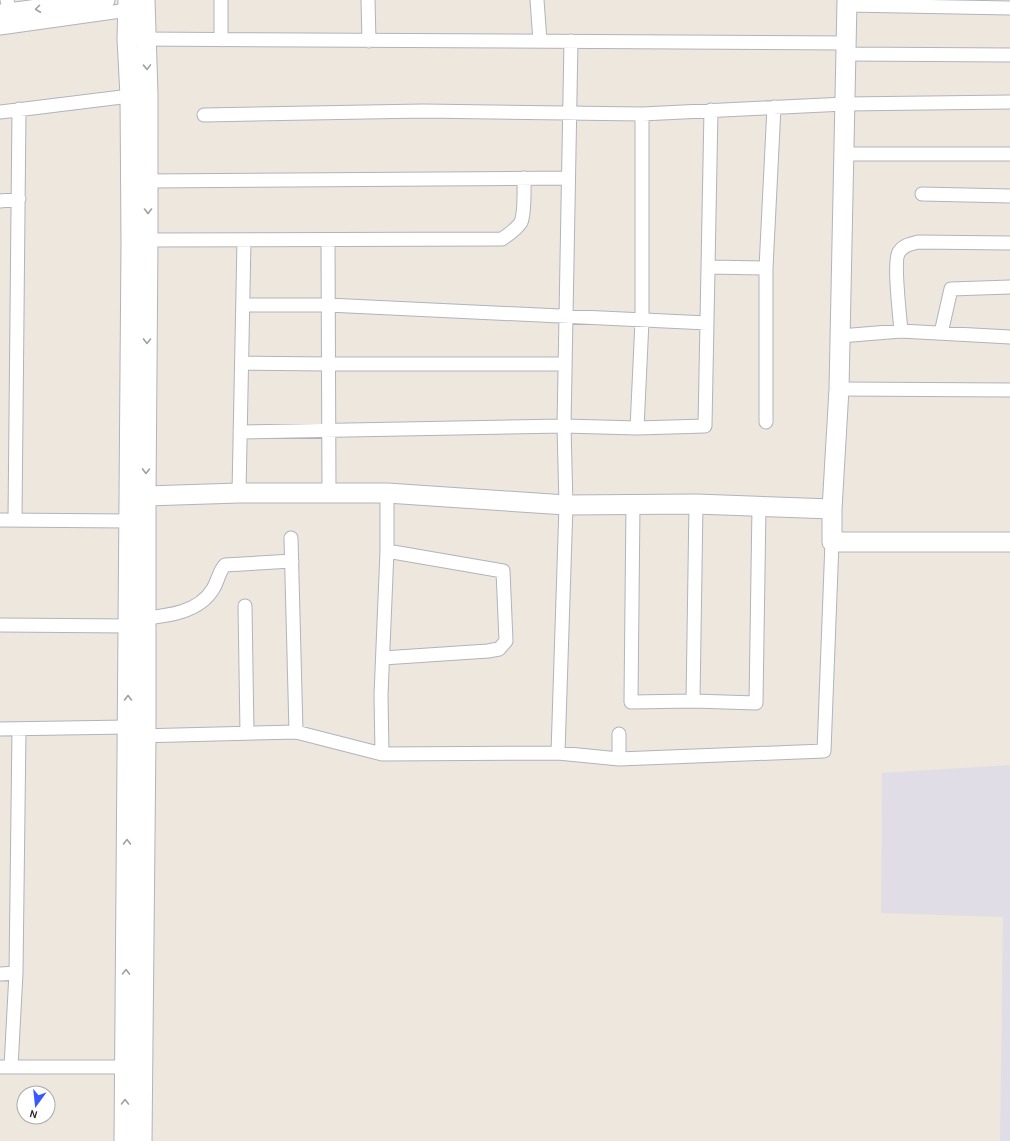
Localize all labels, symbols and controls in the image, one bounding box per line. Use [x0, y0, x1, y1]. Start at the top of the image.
one-way arrow [35, 4, 41, 13]
one-way arrow [142, 64, 151, 70]
one-way arrow [144, 208, 152, 214]
one-way arrow [143, 338, 151, 344]
one-way arrow [142, 468, 150, 474]
one-way arrow [124, 695, 132, 701]
one-way arrow [123, 839, 131, 845]
one-way arrow [122, 969, 130, 975]
north arrow [16, 1085, 56, 1125]
one-way arrow [121, 1099, 129, 1105]
text: N [28, 1107, 39, 1121]

